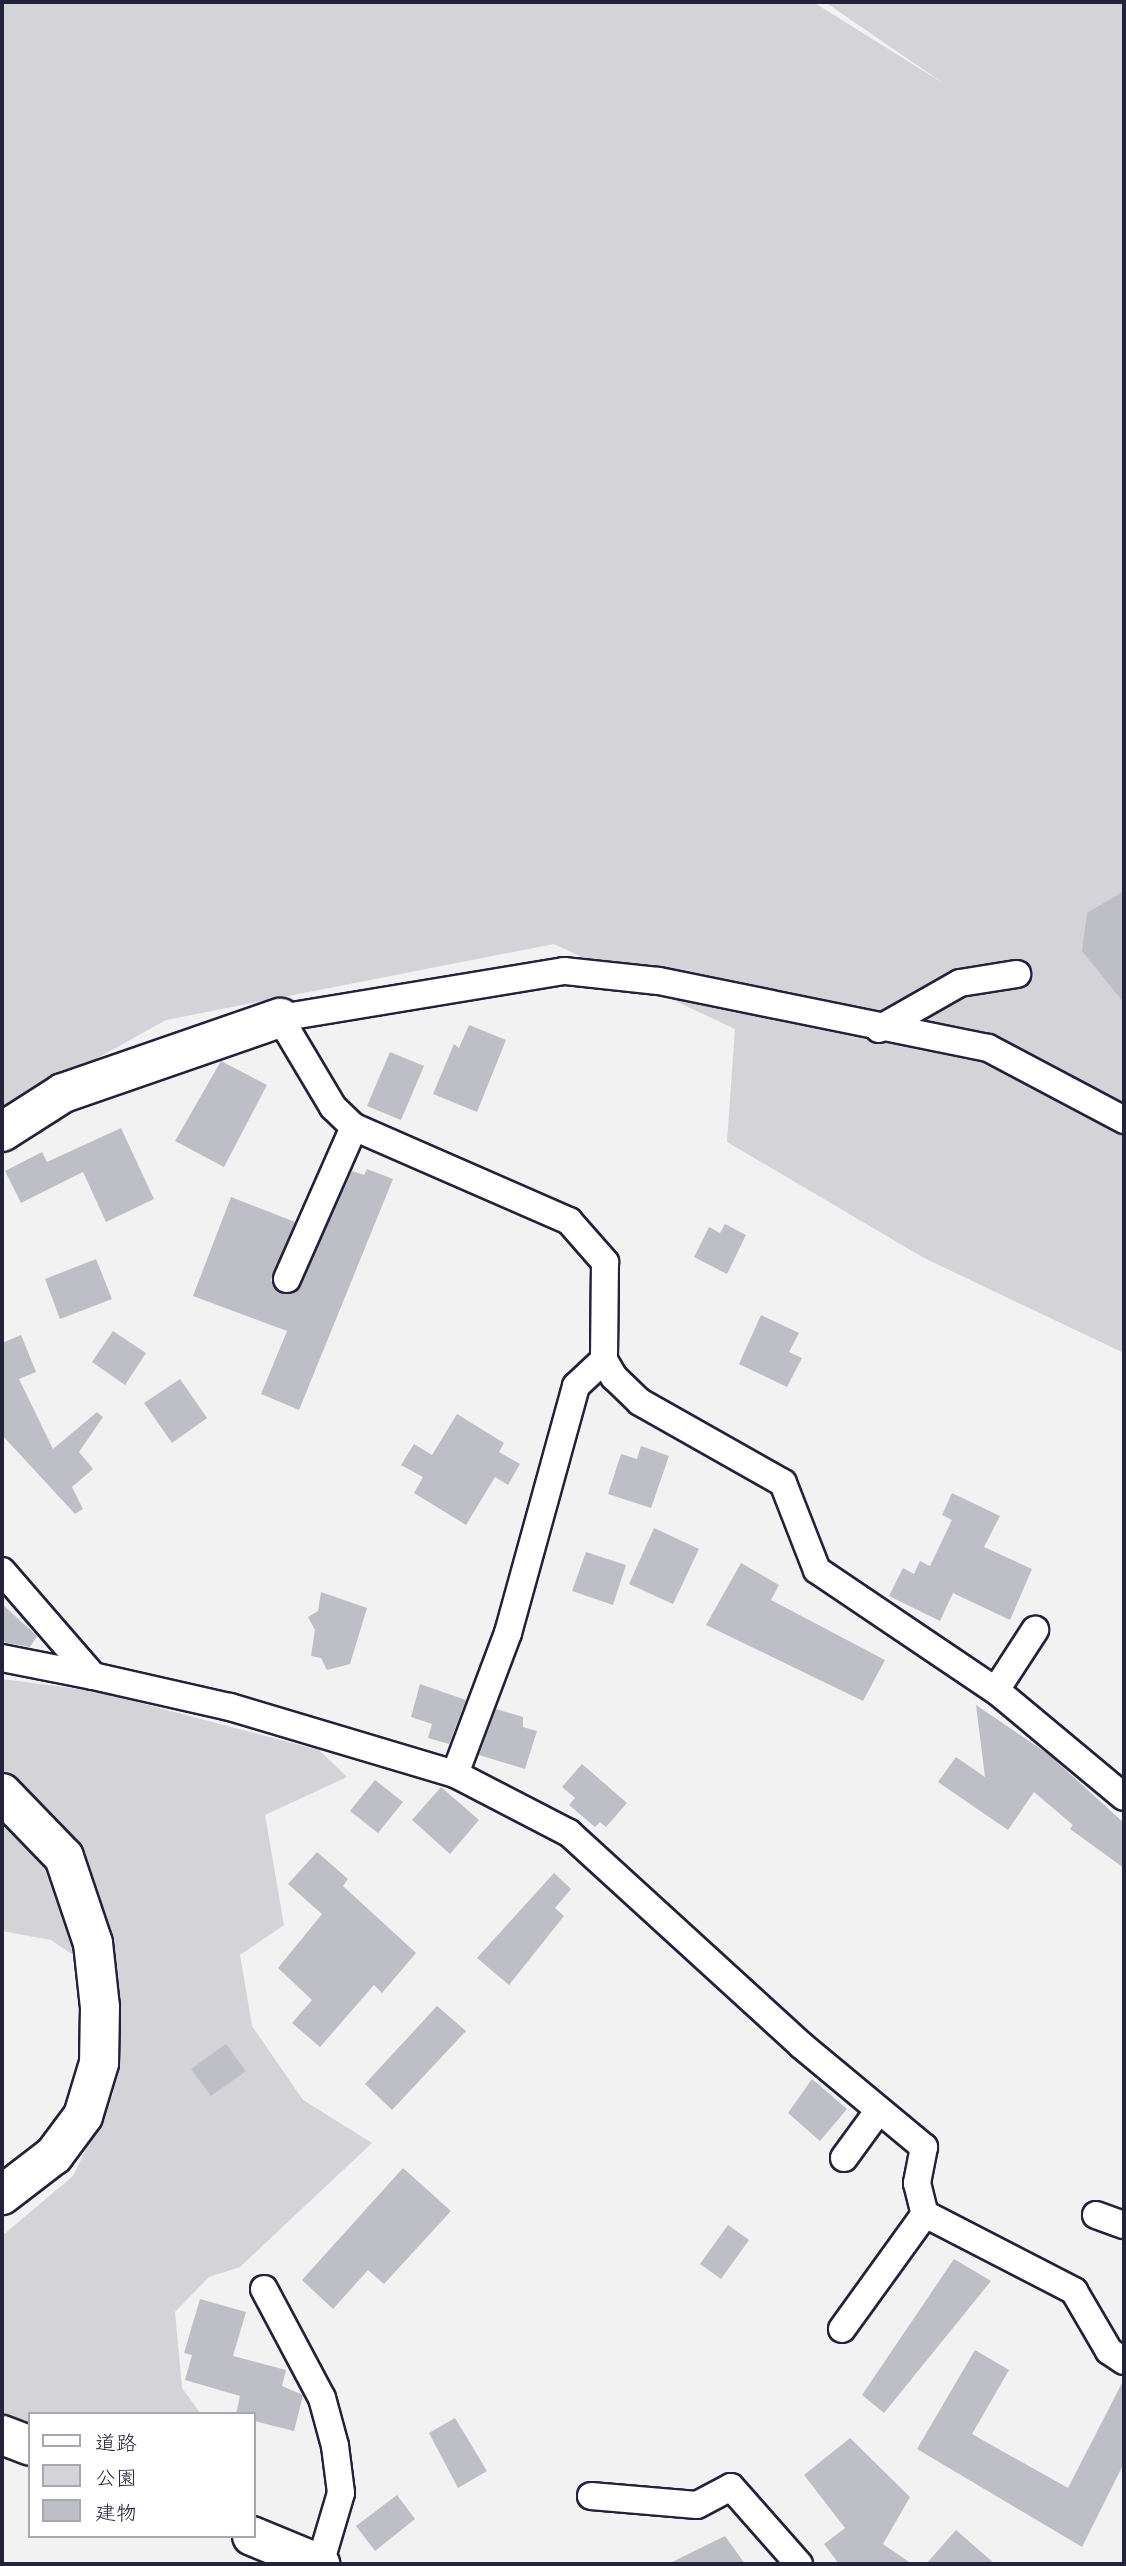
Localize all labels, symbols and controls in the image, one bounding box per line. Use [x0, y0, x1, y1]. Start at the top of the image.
legend [28, 2412, 256, 2538]
text: 道路 [95, 2431, 137, 2456]
text: 公園 [95, 2466, 137, 2491]
text: 建物 [95, 2501, 137, 2526]

